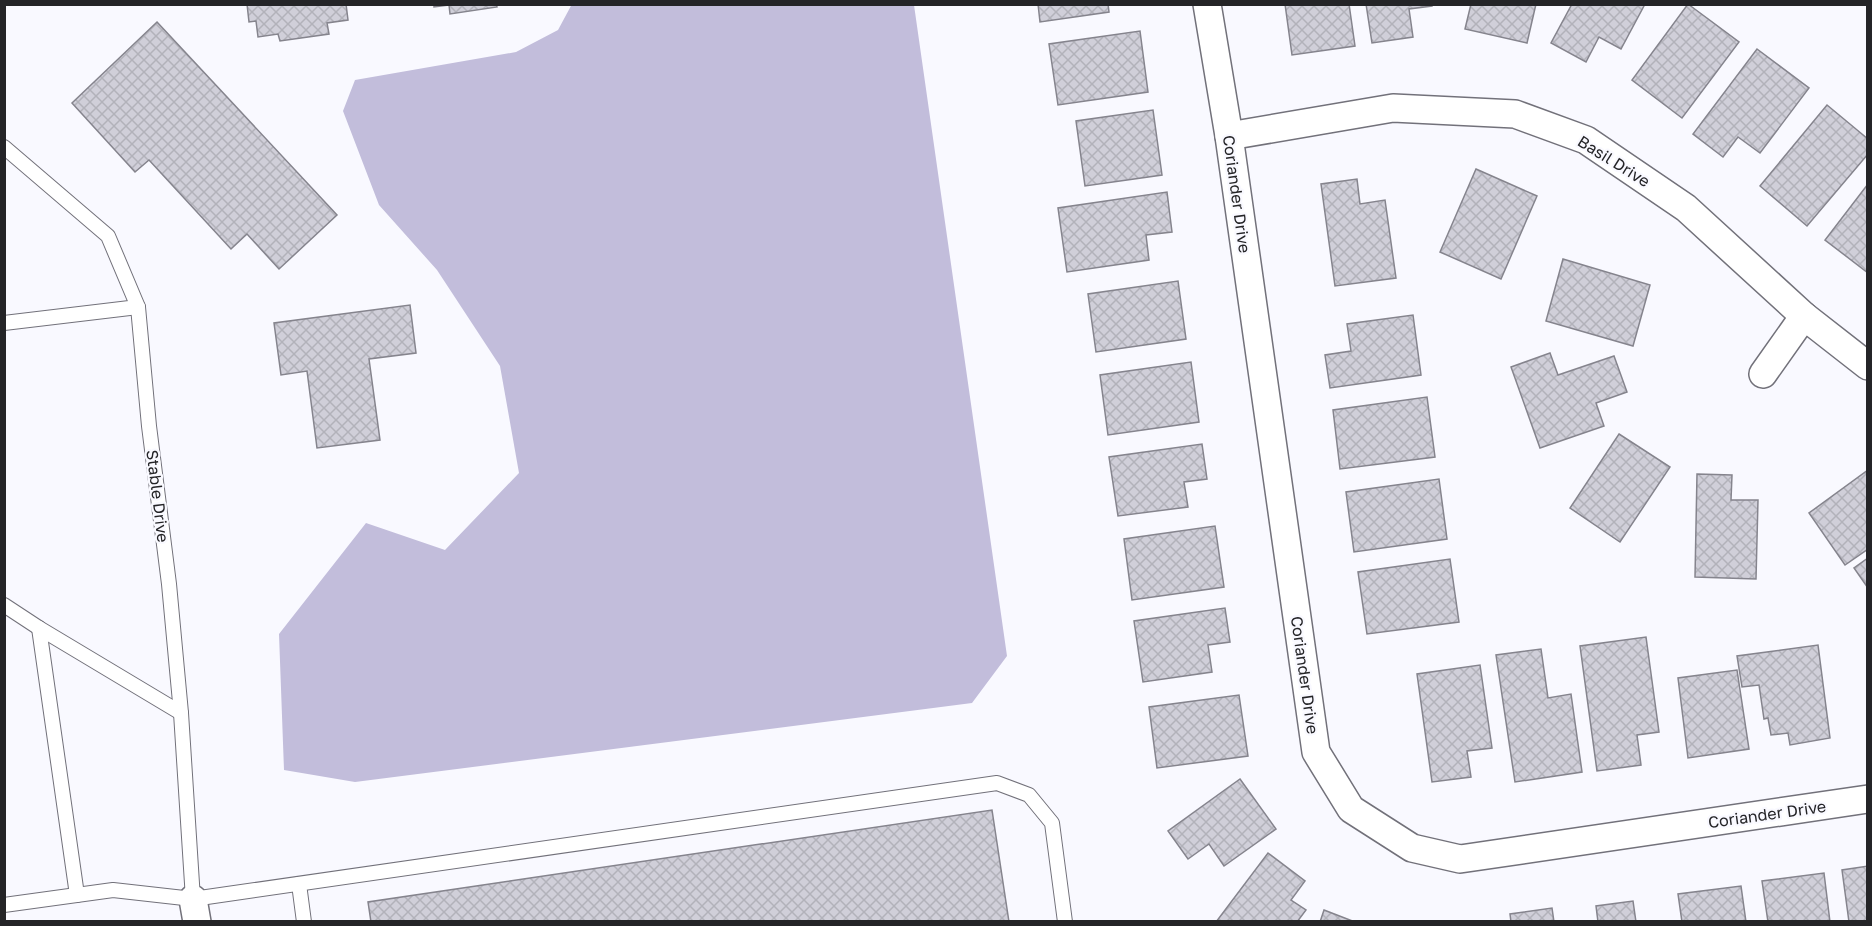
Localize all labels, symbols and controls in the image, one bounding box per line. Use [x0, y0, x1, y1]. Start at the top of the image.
street label: Basil Drive [1574, 131, 1654, 191]
street label: Coriander Drive [1219, 134, 1255, 254]
street label: Stable Drive [142, 449, 174, 543]
street label: Coriander Drive [1287, 615, 1323, 735]
street label: Coriander Drive [1707, 796, 1827, 832]

